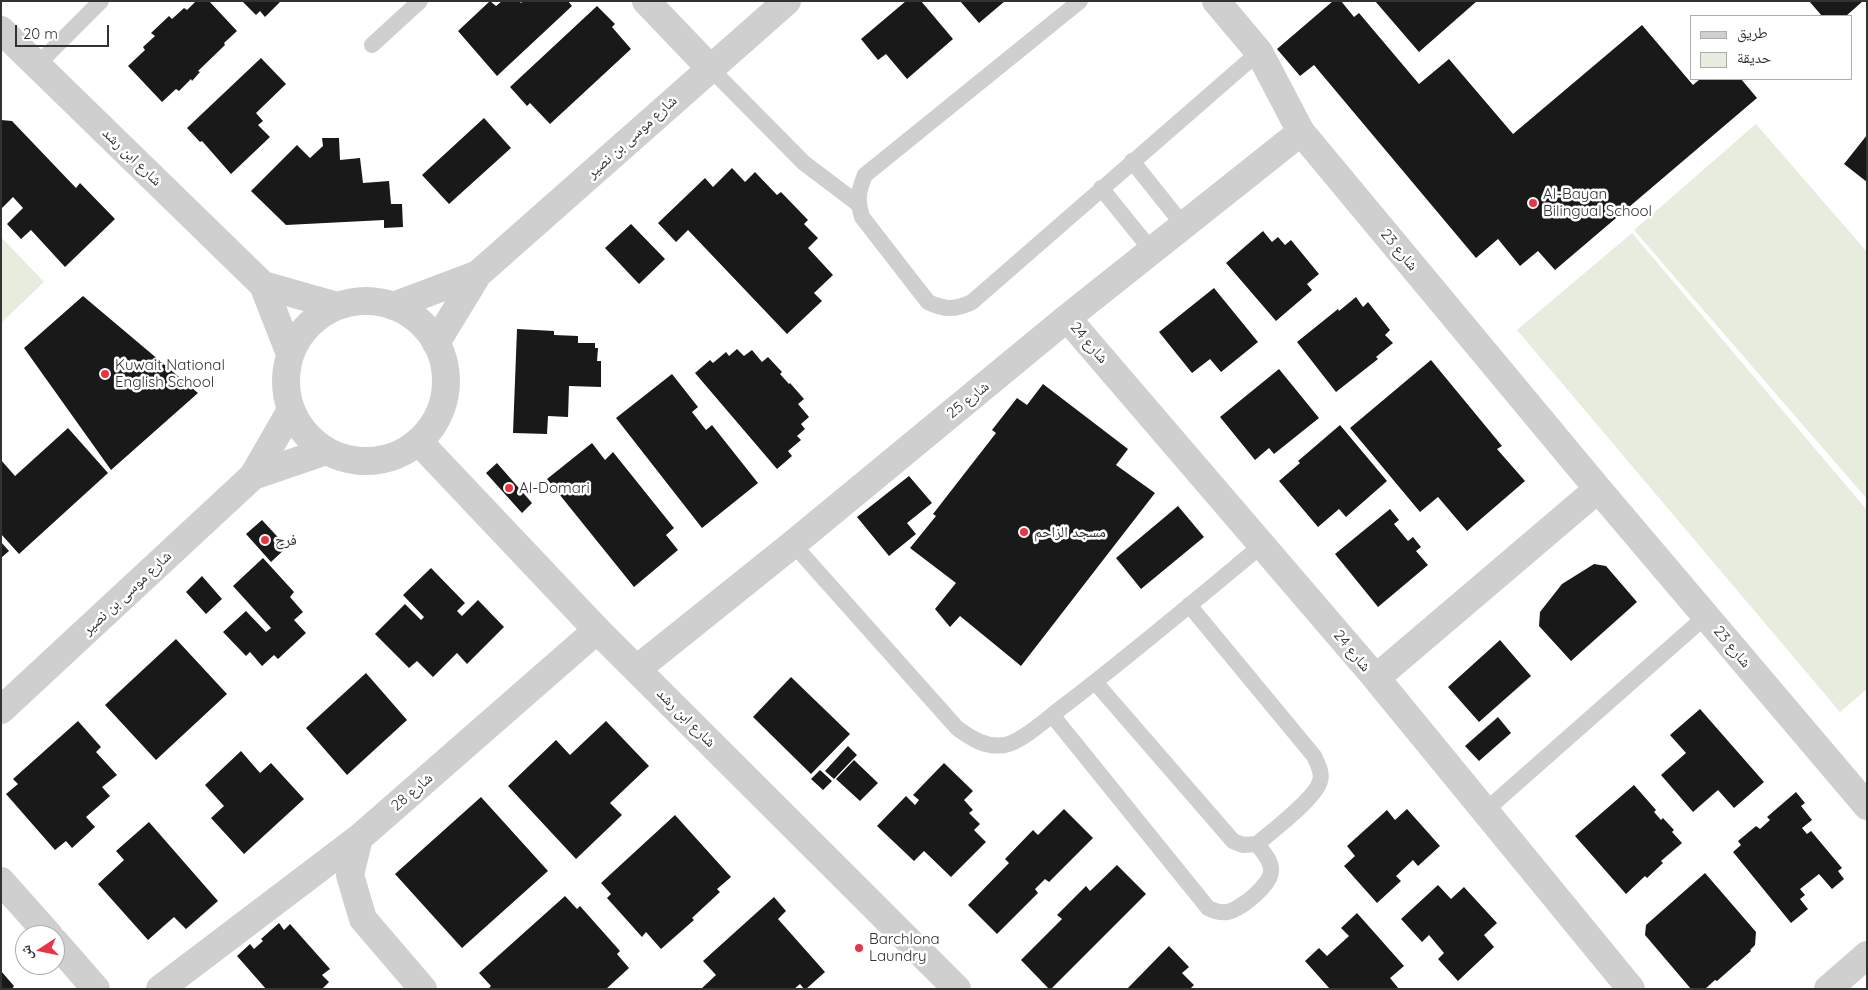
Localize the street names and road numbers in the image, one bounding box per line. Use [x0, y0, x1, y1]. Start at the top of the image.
street label: شارع موسى بن نصير [583, 92, 681, 182]
street label: شارع ابن رشد [98, 124, 166, 190]
street label: شارع 23 [1376, 226, 1422, 274]
street label: شارع 24 [1066, 319, 1112, 367]
street label: شارع 25 [943, 378, 993, 422]
street label: شارع موسى بن نصير [79, 547, 175, 639]
street label: شارع 23 [1709, 623, 1755, 671]
street label: شارع 24 [1329, 627, 1375, 675]
street label: شارع ابن رشد [653, 685, 719, 751]
street label: شارع 28 [388, 769, 436, 815]

